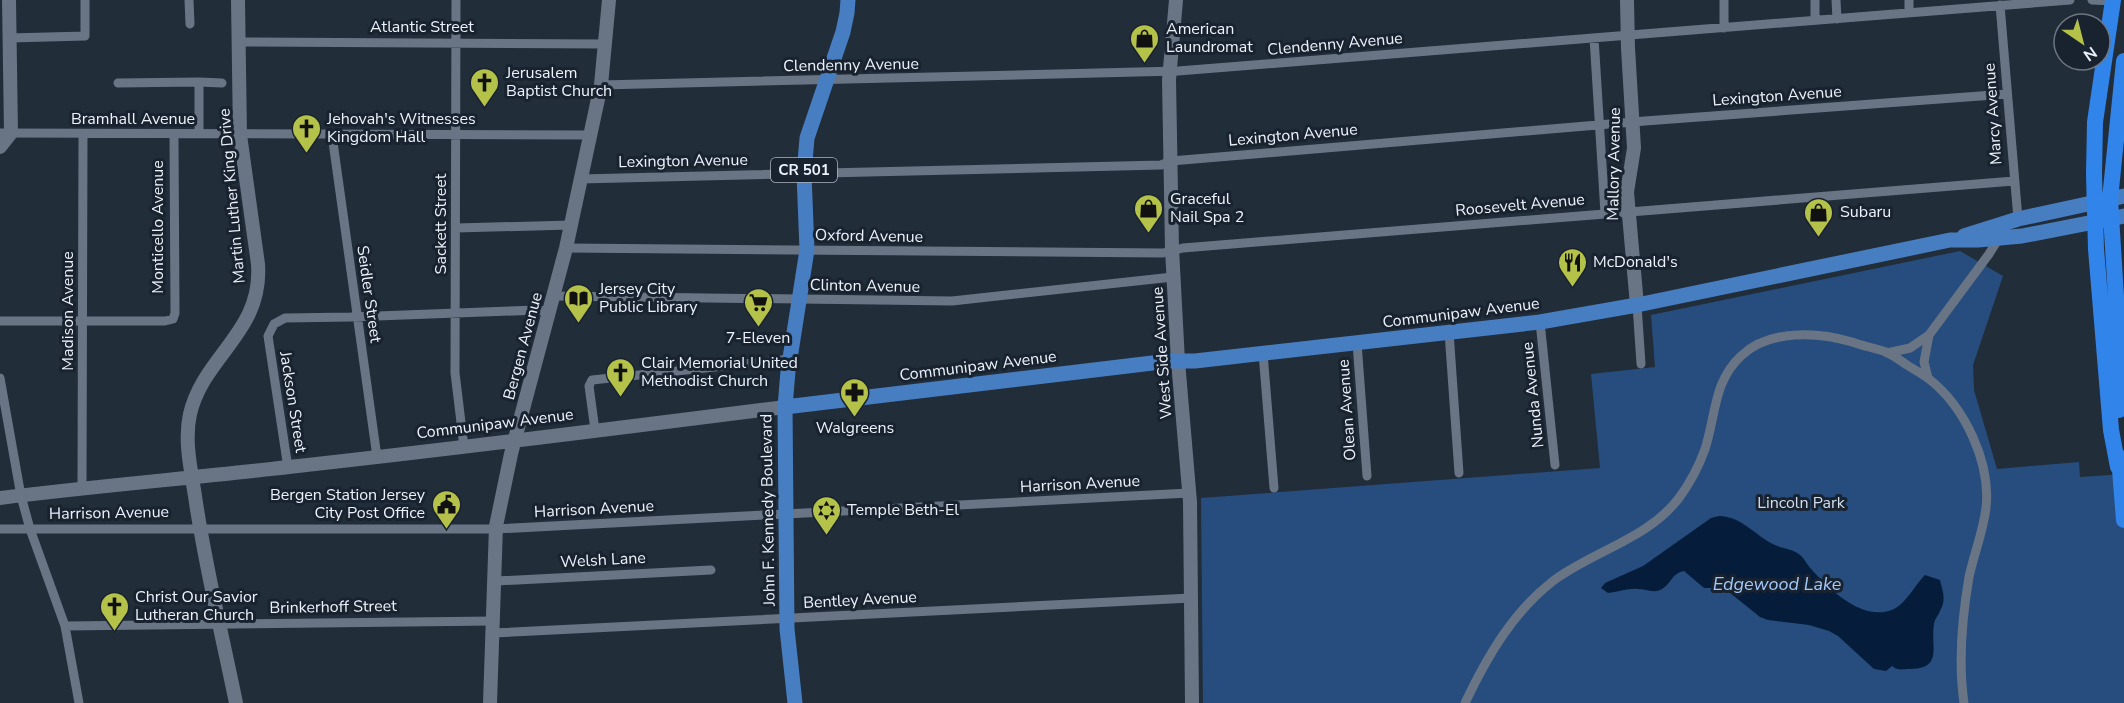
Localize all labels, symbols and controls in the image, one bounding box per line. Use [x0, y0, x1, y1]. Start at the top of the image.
north arrow [2052, 12, 2112, 72]
street label: Atlantic Street [370, 16, 474, 38]
place label: American Laundromat [1166, 18, 1253, 58]
shop icon: American Laundromat [1129, 22, 1161, 64]
street label: Clendenny Avenue [1266, 27, 1404, 61]
text: N [2079, 41, 2101, 66]
street label: Clendenny Avenue [783, 53, 919, 77]
place label: Jerusalem Baptist Church [505, 62, 612, 102]
street label: Marcy Avenue [1978, 62, 2008, 166]
church icon: Jerusalem Baptist Church [469, 66, 501, 108]
street label: Lexington Avenue [1712, 81, 1842, 111]
street label: Mallory Avenue [1602, 107, 1626, 221]
street label: Bramhall Avenue [71, 108, 195, 130]
street label: Martin Luther King Drive [213, 108, 251, 284]
place label: Jehovah's Witnesses Kingdom Hall [326, 108, 476, 148]
church icon: Jehovah's Witnesses Kingdom Hall [290, 112, 322, 154]
street label: Lexington Avenue [1227, 118, 1359, 152]
street label: Lexington Avenue [618, 149, 748, 173]
road number: CR 501 [771, 158, 837, 182]
street label: Monticello Avenue [147, 160, 169, 294]
street label: Sackett Street [430, 173, 452, 274]
place label: Graceful Nail Spa 2 [1170, 188, 1244, 228]
street label: Roosevelt Avenue [1454, 188, 1586, 222]
shop icon: Graceful Nail Spa 2 [1133, 192, 1165, 234]
shop icon: Subaru [1803, 196, 1835, 238]
place label: Subaru [1840, 201, 1891, 223]
street label: Oxford Avenue [815, 224, 923, 248]
street label: Seidler Street [351, 244, 387, 344]
restaurant icon: McDonald's [1556, 246, 1588, 288]
street label: Madison Avenue [57, 251, 79, 371]
place label: McDonald's [1593, 251, 1678, 273]
street label: Clinton Avenue [810, 274, 920, 298]
place label: Jersey City Public Library [598, 278, 698, 318]
library icon: Jersey City Public Library [562, 282, 594, 324]
supermarket icon: 7-Eleven [742, 286, 774, 328]
street label: West Side Avenue [1146, 286, 1178, 420]
street label: Bergen Avenue [498, 290, 548, 402]
street label: Communipaw Avenue [1381, 292, 1541, 334]
place label: 7-Eleven [726, 327, 790, 349]
street label: Nunda Avenue [1517, 341, 1549, 449]
street label: Communipaw Avenue [898, 345, 1058, 387]
street label: Jackson Street [274, 349, 312, 455]
place label: Clair Memorial United Methodist Church [641, 352, 798, 392]
church icon: Clair Memorial United Methodist Church [604, 356, 636, 398]
street label: Olean Avenue [1332, 359, 1362, 461]
pharmacy icon: Walgreens [839, 376, 871, 418]
street label: Communipaw Avenue [415, 403, 575, 445]
street label: John F. Kennedy Boulevard [755, 414, 781, 607]
place label: Walgreens [816, 417, 894, 439]
street label: Harrison Avenue [1019, 470, 1141, 498]
place label: Bergen Station Jersey City Post Office [270, 484, 426, 524]
public building icon: Bergen Station Jersey City Post Office [430, 488, 462, 530]
park label: Lincoln Park [1757, 492, 1846, 514]
synagogue icon: Temple Beth-El [810, 494, 842, 536]
street label: Harrison Avenue [533, 495, 655, 523]
place label: Temple Beth-El [847, 499, 959, 521]
street label: Harrison Avenue [49, 501, 169, 525]
street label: Welsh Lane [560, 547, 646, 573]
water label: Edgewood Lake [1713, 572, 1842, 596]
place label: Christ Our Savior Lutheran Church [135, 586, 258, 626]
street label: Bentley Avenue [803, 586, 917, 614]
church icon: Christ Our Savior Lutheran Church [98, 590, 130, 632]
street label: Brinkerhoff Street [269, 595, 397, 619]

